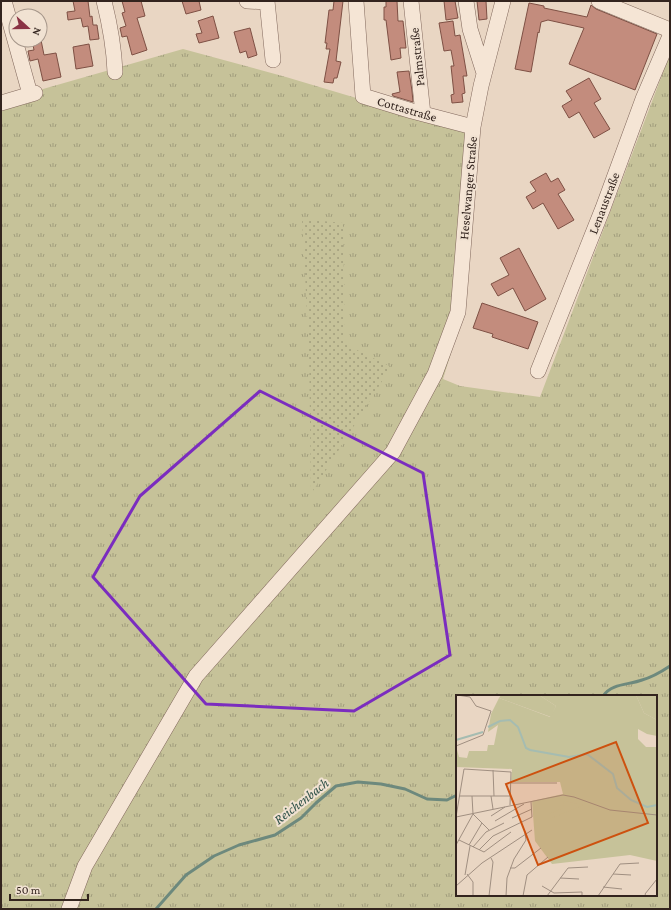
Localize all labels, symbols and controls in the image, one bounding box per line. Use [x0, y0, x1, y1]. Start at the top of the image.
north arrow [8, 8, 48, 48]
text: N [30, 26, 44, 38]
street label: Palmstraße [406, 27, 428, 87]
street label: Cottastraße [375, 93, 439, 125]
street label: Heselwanger Straße [456, 135, 480, 240]
street label: Lenaustraße [585, 170, 623, 236]
inset map [456, 695, 657, 896]
water label: Reichenbach [270, 775, 332, 827]
scale bar [10, 876, 88, 902]
text: 50 m [16, 883, 41, 897]

